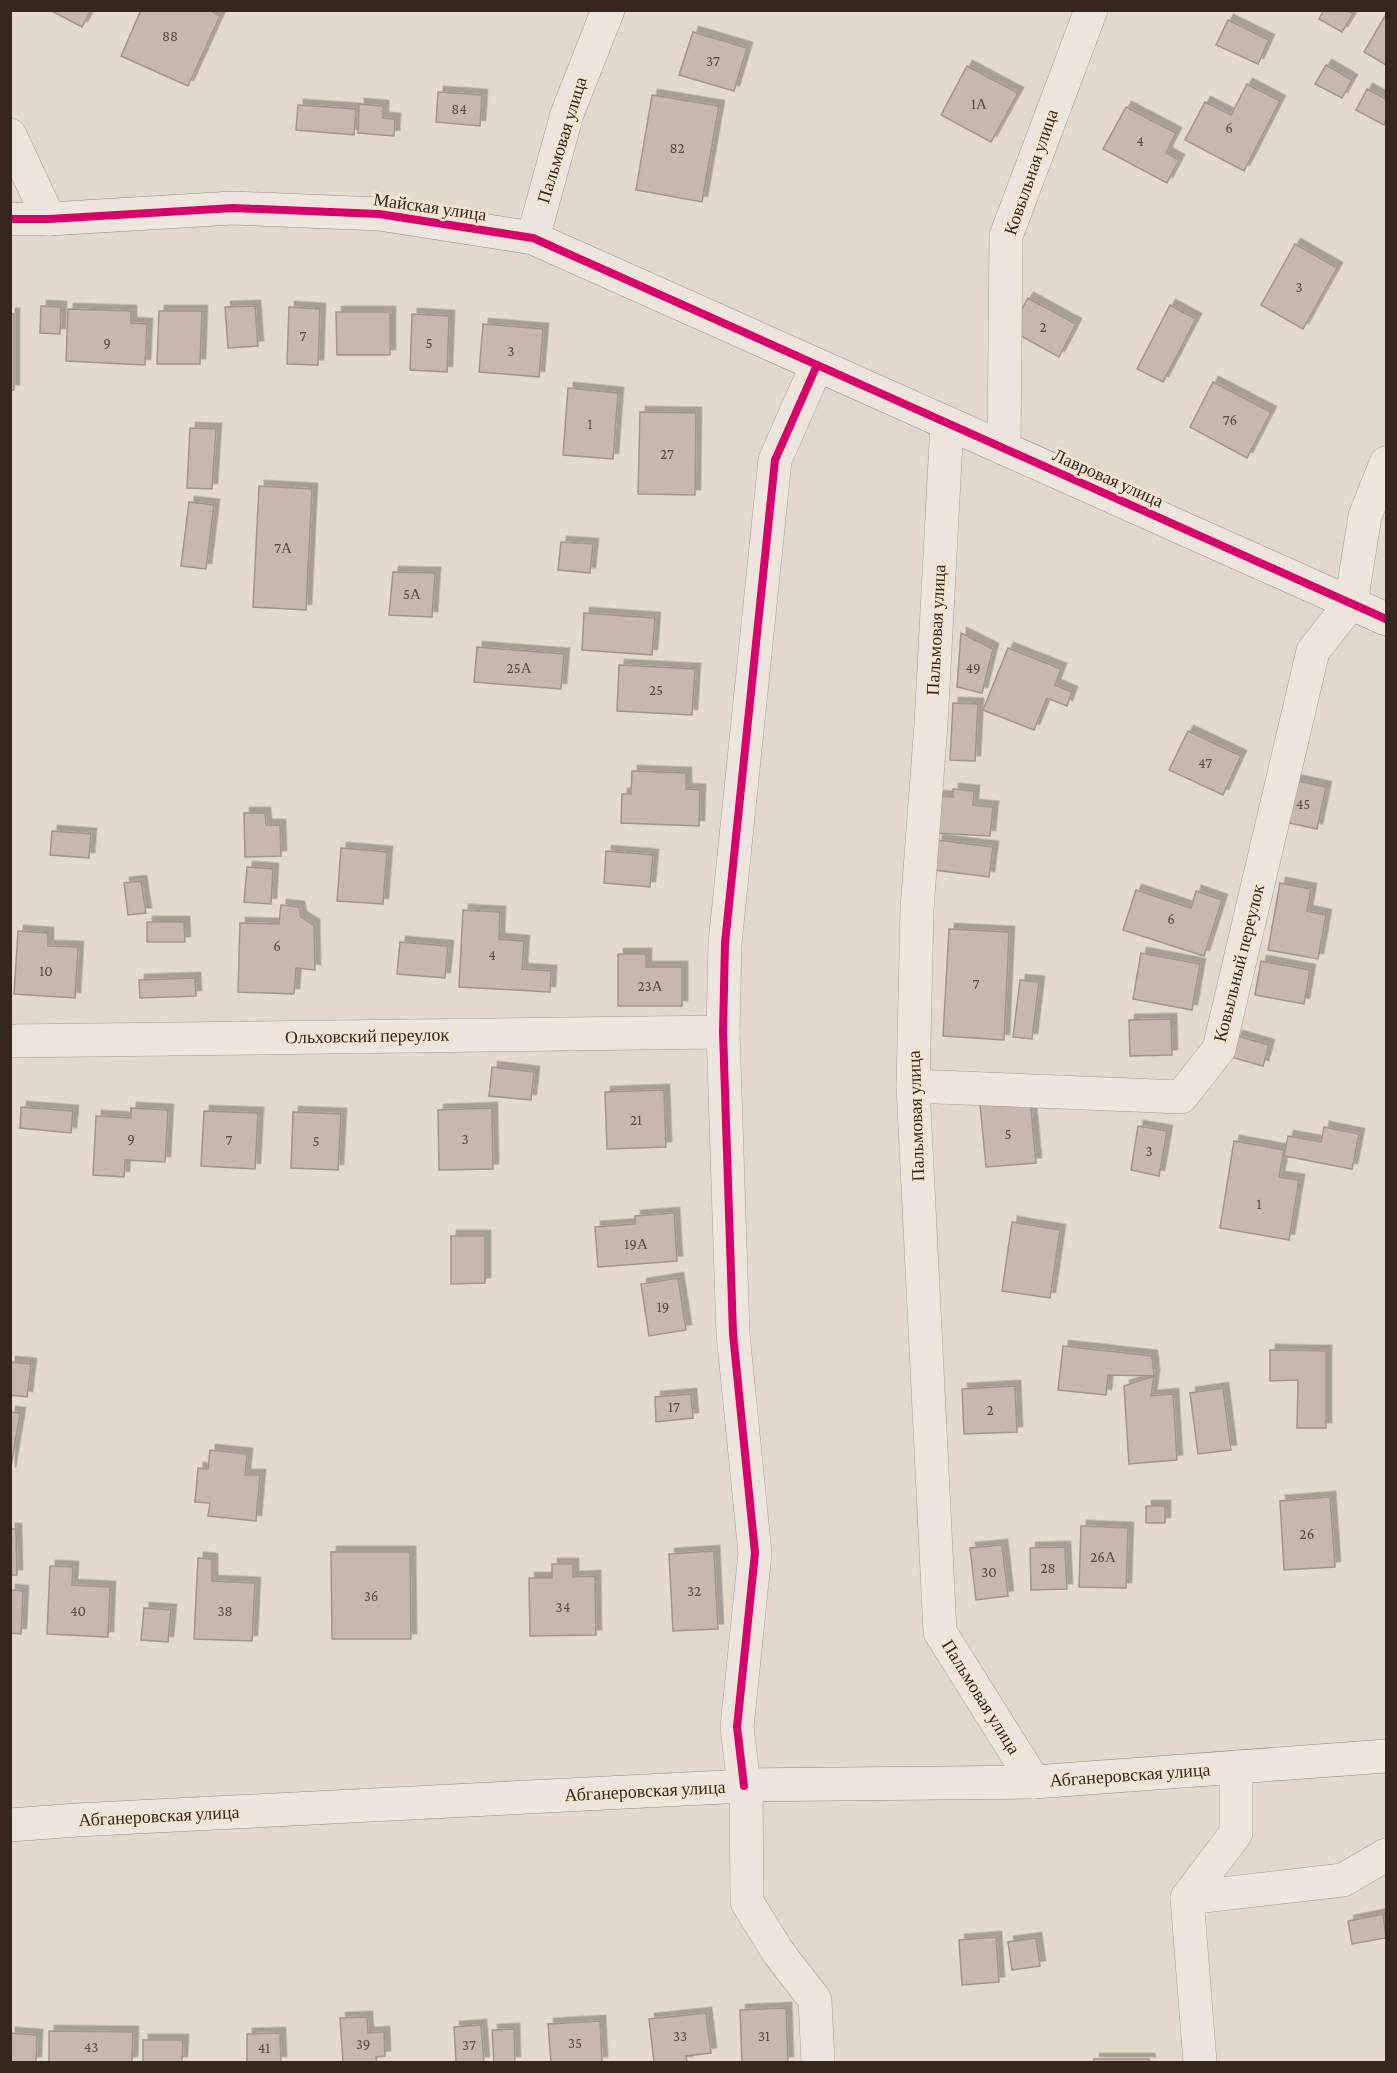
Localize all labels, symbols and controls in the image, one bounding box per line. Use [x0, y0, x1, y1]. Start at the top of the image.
house number: 88 [162, 28, 178, 44]
house number: 37 [706, 53, 720, 69]
street label: Пальмовая улица [533, 74, 591, 206]
house number: 1А [971, 96, 987, 112]
house number: 84 [451, 101, 467, 117]
street label: Ковыльная улица [1000, 107, 1062, 237]
house number: 6 [1225, 120, 1233, 136]
house number: 4 [1136, 133, 1144, 149]
house number: 82 [669, 140, 685, 156]
street label: Майская улица [372, 189, 488, 225]
house number: 3 [1295, 279, 1303, 295]
house number: 2 [1039, 319, 1047, 335]
house number: 7 [300, 328, 307, 344]
house number: 9 [103, 335, 111, 351]
house number: 5 [425, 335, 433, 351]
house number: 3 [507, 343, 515, 359]
house number: 76 [1223, 412, 1237, 428]
house number: 1 [588, 416, 593, 432]
street label: Лавровая улица [1050, 445, 1166, 511]
house number: 27 [660, 446, 674, 462]
house number: 7А [274, 540, 292, 556]
street label: Пальмовая улица [923, 564, 949, 696]
house number: 5А [403, 586, 421, 602]
house number: 25А [506, 660, 532, 676]
house number: 49 [965, 660, 981, 676]
house number: 25 [649, 682, 663, 698]
house number: 47 [1198, 755, 1212, 771]
house number: 45 [1296, 796, 1310, 812]
street label: Ковыльный переулок [1210, 882, 1268, 1044]
house number: 6 [1167, 911, 1175, 927]
house number: 6 [273, 938, 281, 954]
house number: 4 [488, 947, 496, 963]
house number: 10 [39, 963, 53, 979]
house number: 7 [973, 976, 980, 992]
house number: 23А [637, 978, 663, 994]
street label: Ольховский переулок [285, 1025, 450, 1047]
street label: Пальмовая улица [904, 1050, 928, 1182]
house number: 21 [630, 1112, 642, 1128]
house number: 5 [1004, 1126, 1012, 1142]
house number: 9 [127, 1131, 135, 1147]
house number: 3 [461, 1131, 469, 1147]
house number: 7 [226, 1132, 233, 1148]
house number: 5 [312, 1133, 320, 1149]
house number: 3 [1145, 1143, 1153, 1159]
house number: 1 [1257, 1196, 1262, 1212]
house number: 19А [624, 1236, 648, 1252]
house number: 19 [657, 1299, 669, 1315]
house number: 17 [668, 1399, 680, 1415]
house number: 2 [986, 1402, 994, 1418]
house number: 26 [1300, 1526, 1314, 1542]
house number: 26А [1090, 1549, 1116, 1565]
house number: 28 [1040, 1560, 1056, 1576]
house number: 30 [981, 1564, 997, 1580]
house number: 32 [687, 1583, 701, 1599]
house number: 36 [364, 1588, 378, 1604]
house number: 34 [556, 1599, 570, 1615]
house number: 40 [70, 1603, 86, 1619]
house number: 38 [217, 1603, 233, 1619]
street label: Пальмовая улица [938, 1636, 1024, 1758]
street label: Абганеровская улица [1049, 1759, 1211, 1791]
street label: Абганеровская улица [564, 1777, 726, 1805]
street label: Абганеровская улица [78, 1802, 240, 1830]
house number: 33 [673, 2028, 687, 2044]
house number: 31 [758, 2028, 770, 2044]
house number: 35 [568, 2035, 582, 2051]
house number: 39 [356, 2036, 370, 2052]
house number: 37 [462, 2037, 476, 2053]
house number: 43 [84, 2039, 98, 2055]
house number: 41 [258, 2040, 270, 2056]

